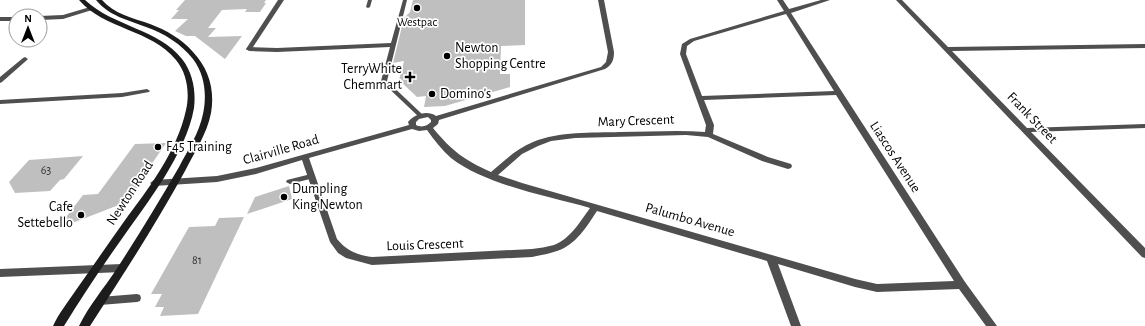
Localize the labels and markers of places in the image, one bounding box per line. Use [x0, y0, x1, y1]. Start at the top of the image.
marker: Westpac [412, 3, 422, 13]
place label: Westpac [397, 16, 438, 28]
place label: Newton Shopping Centre [455, 41, 546, 71]
marker: Newton Shopping Centre [442, 51, 452, 61]
place label: TerryWhite Chemmart [341, 62, 403, 92]
marker: TerryWhite Chemmart [405, 72, 415, 82]
place label: Domino's [440, 87, 491, 101]
marker: Domino's [427, 89, 437, 99]
place label: F45 Training [166, 140, 232, 154]
marker: F45 Training [153, 142, 163, 152]
place label: Dumpling King Newton [292, 182, 363, 212]
marker: Dumpling King Newton [279, 192, 289, 202]
place label: Cafe Settebello [18, 200, 73, 230]
marker: Cafe Settebello [76, 210, 86, 220]

